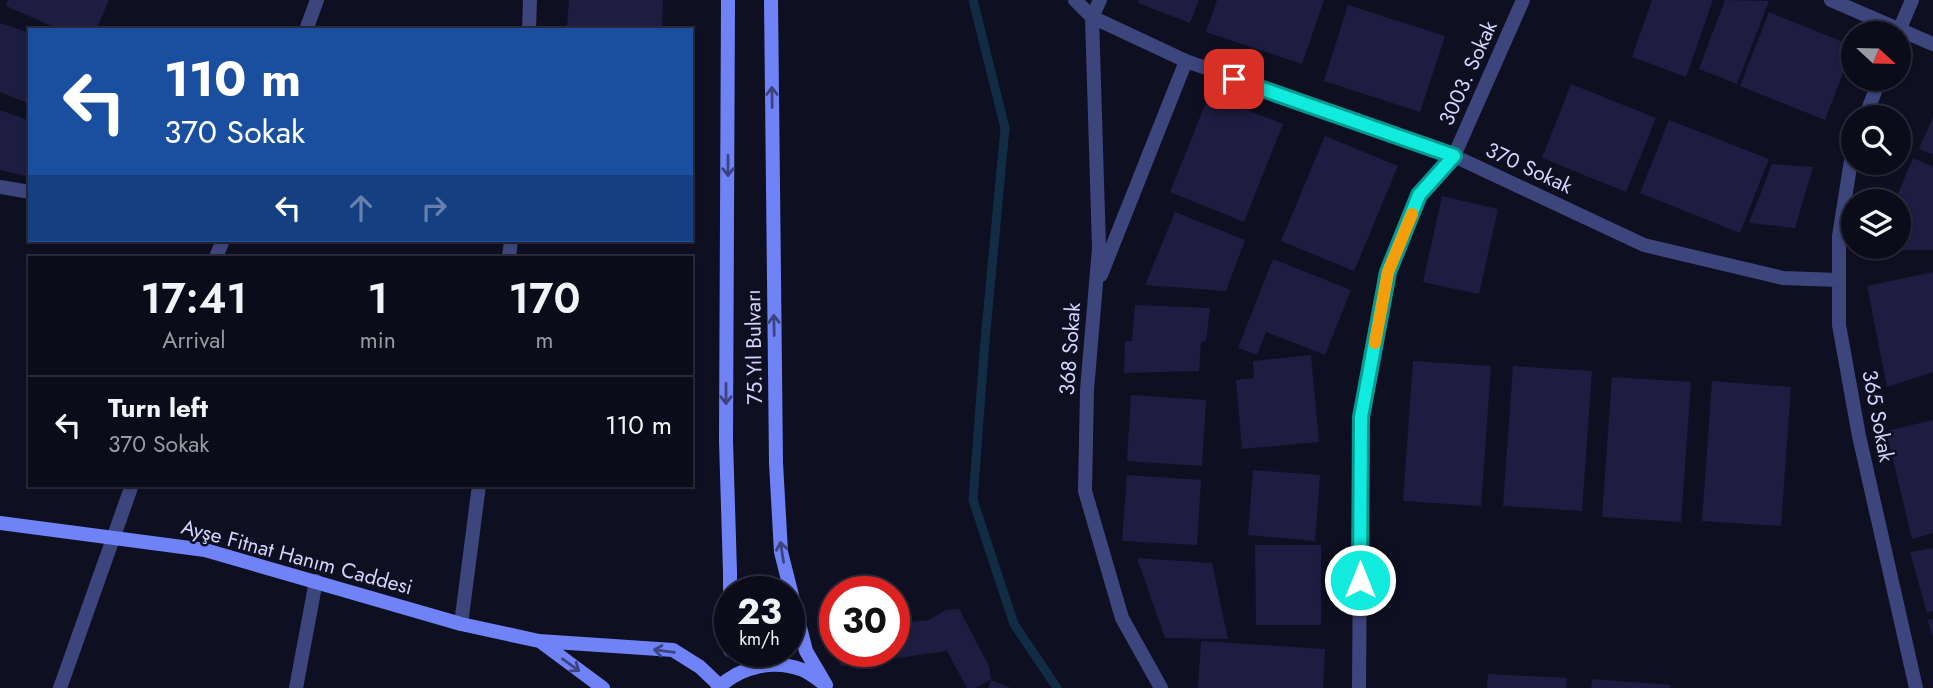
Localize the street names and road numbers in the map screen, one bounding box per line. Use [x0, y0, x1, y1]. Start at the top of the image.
street label: 3003. Sokak [1432, 15, 1505, 130]
street label: 370 Sokak [1481, 135, 1578, 201]
street label: 75.Yıl Bulvarı [738, 289, 770, 405]
street label: 368 Sokak [1052, 301, 1088, 396]
street label: 365 Sokak [1854, 367, 1902, 465]
street label: Ayşe Fitnat Hanım Caddesi [178, 512, 416, 602]

